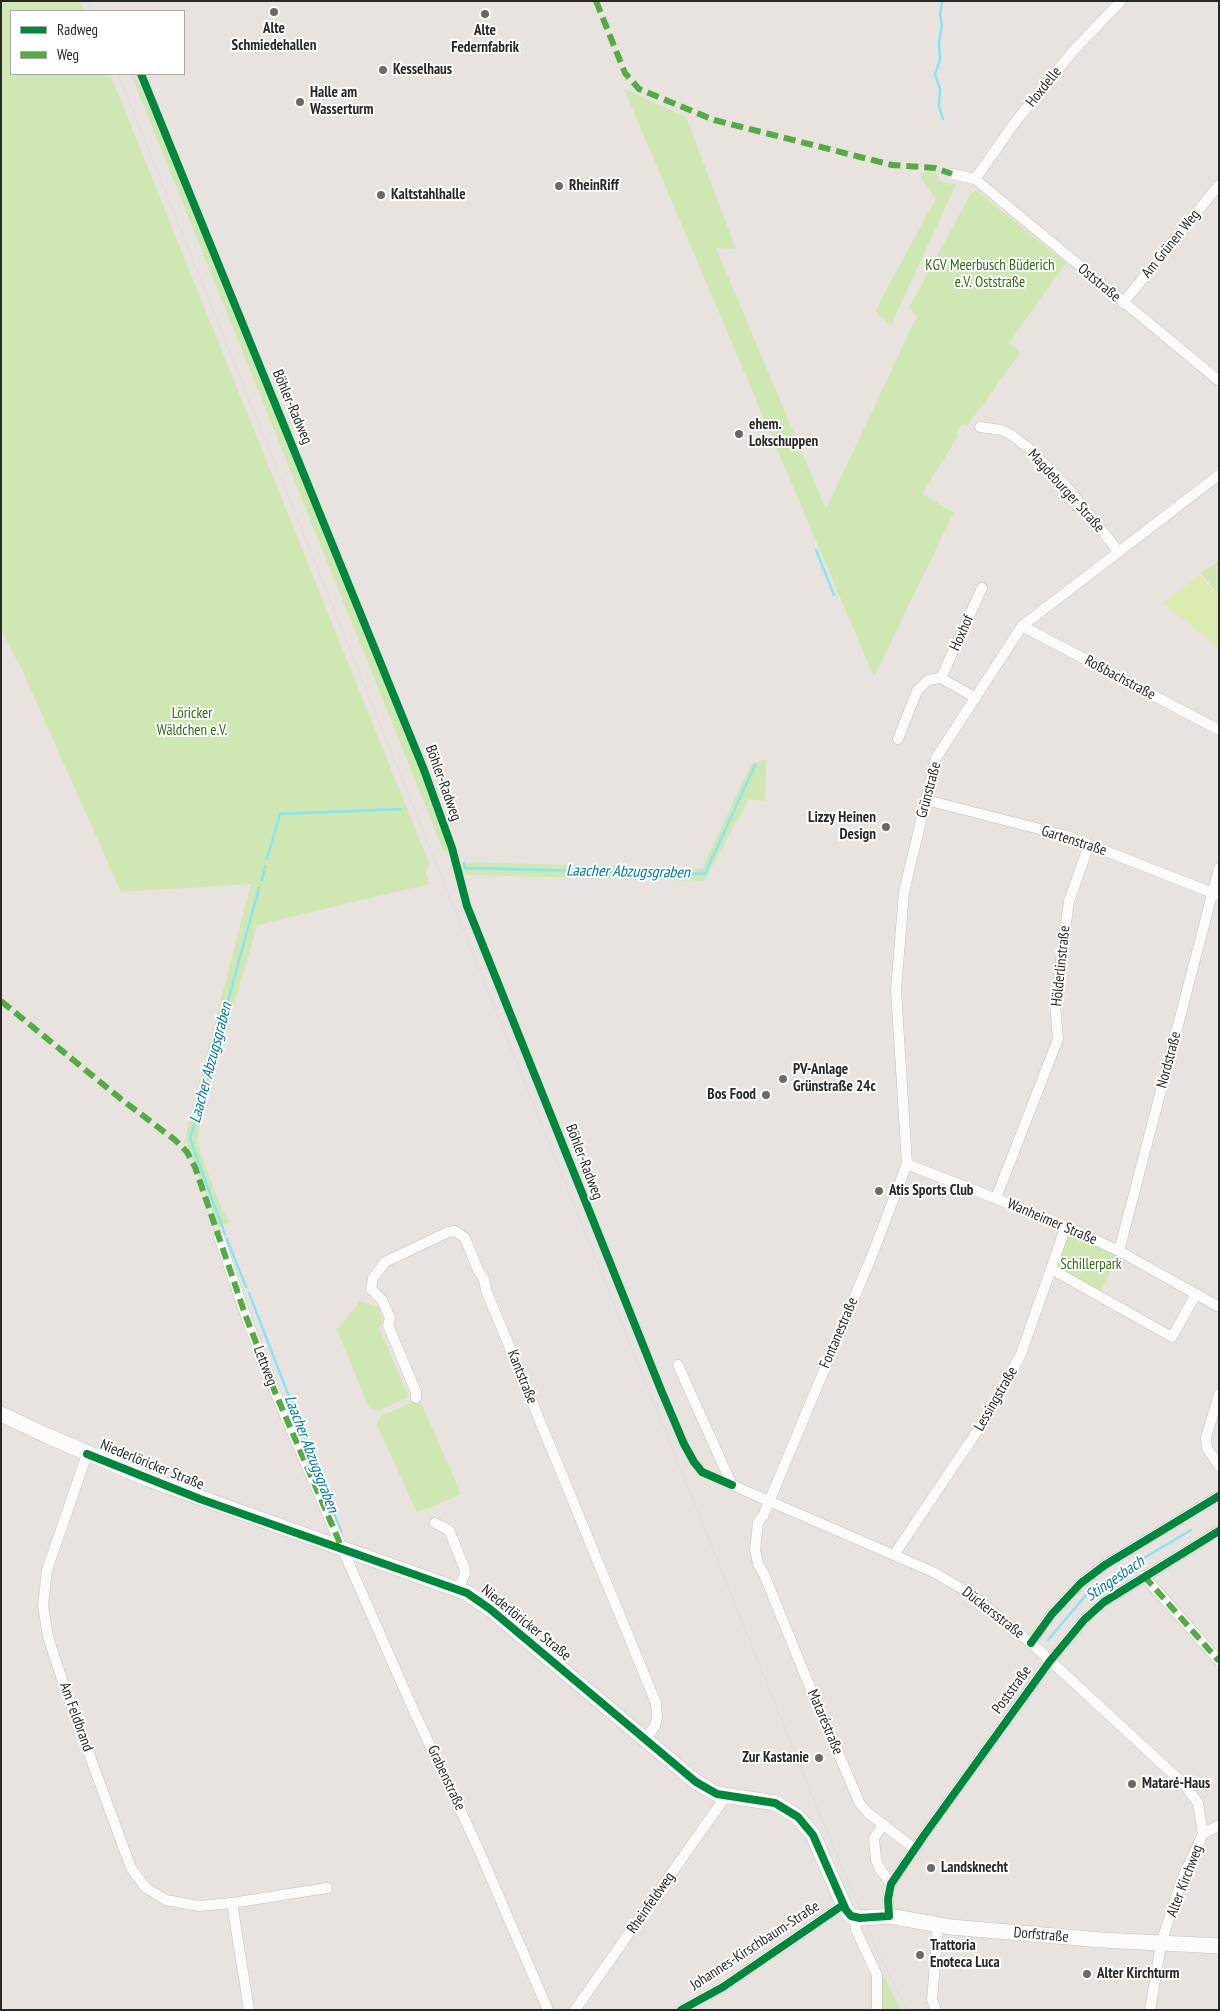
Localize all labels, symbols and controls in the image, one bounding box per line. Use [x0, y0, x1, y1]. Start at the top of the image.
marker: Alte Schmiedehallen [268, 6, 280, 18]
marker: Alte Federnfabrik [479, 8, 491, 20]
legend [10, 10, 185, 75]
text: Radweg [57, 20, 98, 39]
place label: Alte Schmiedehallen [232, 20, 316, 55]
place label: Alte Federnfabrik [451, 22, 519, 57]
text: Weg [57, 45, 79, 64]
place label: Kesselhaus [393, 61, 452, 79]
street label: Hoxdelle [1022, 63, 1066, 111]
marker: Kesselhaus [377, 64, 389, 76]
place label: Halle am Wasserturm [310, 84, 373, 119]
marker: Halle am Wasserturm [294, 96, 306, 108]
place label: RheinRiff [569, 177, 619, 195]
marker: RheinRiff [553, 180, 565, 192]
place label: Kaltstahlhalle [391, 186, 466, 204]
marker: Kaltstahlhalle [375, 189, 387, 201]
street label: Am Grünen Weg [1138, 206, 1204, 282]
park label: KGV Meerbusch Büderich e.V. Oststraße [925, 257, 1055, 292]
street label: Oststraße [1074, 260, 1124, 306]
street label: Böhler-Radweg [268, 367, 316, 447]
place label: ehem. Lokschuppen [749, 416, 818, 451]
marker: ehem. Lokschuppen [733, 428, 745, 440]
street label: Magdeburger Straße [1024, 446, 1108, 536]
street label: Hoxhof [946, 612, 978, 654]
street label: Roßbachstraße [1081, 652, 1159, 704]
park label: Löricker Wäldchen e.V. [157, 705, 227, 740]
street label: Böhler-Radweg [421, 743, 465, 823]
street label: Grünstraße [913, 760, 945, 820]
place label: Lizzy Heinen Design [808, 809, 876, 844]
marker: Lizzy Heinen Design [880, 821, 892, 833]
street label: Gartenstraße [1039, 822, 1109, 860]
water label: Laacher Abzugsgraben [566, 861, 690, 883]
street label: Hölderlinstraße [1048, 925, 1074, 1007]
water label: Laacher Abzugsgraben [186, 1001, 236, 1125]
street label: Nordstraße [1153, 1030, 1185, 1090]
place label: PV-Anlage Grünstraße 24c [793, 1061, 876, 1096]
marker: PV-Anlage Grünstraße 24c [777, 1073, 789, 1085]
place label: Bos Food [707, 1086, 756, 1104]
marker: Bos Food [760, 1089, 772, 1101]
street label: Böhler-Radweg [561, 1122, 607, 1202]
place label: Atis Sports Club [889, 1182, 973, 1200]
marker: Atis Sports Club [873, 1185, 885, 1197]
street label: Wanheimer Straße [1004, 1195, 1100, 1249]
park label: Schillerpark [1060, 1256, 1122, 1274]
street label: Fontanestraße [816, 1295, 862, 1371]
street label: Lettweg [249, 1344, 281, 1388]
street label: Kantstraße [503, 1347, 541, 1407]
street label: Lessingstraße [970, 1364, 1022, 1434]
water label: Laacher Abzugsgraben [280, 1393, 342, 1515]
street label: Niederlöricker Straße [97, 1436, 207, 1494]
water label: Stingesbach [1082, 1552, 1148, 1606]
street label: Niederlöricker Straße [477, 1581, 575, 1665]
street label: Dückersstraße [958, 1583, 1028, 1643]
street label: Poststraße [989, 1663, 1035, 1717]
street label: Am Feldbrand [55, 1680, 97, 1754]
street label: Mataréstraße [803, 1687, 847, 1757]
street label: Grabenstraße [423, 1743, 469, 1813]
place label: Zur Kastanie [742, 1749, 809, 1767]
marker: Zur Kastanie [813, 1752, 825, 1764]
place label: Mataré-Haus [1142, 1775, 1210, 1793]
marker: Mataré-Haus [1126, 1778, 1138, 1790]
street label: Alter Kirchweg [1163, 1842, 1207, 1920]
place label: Landsknecht [941, 1859, 1008, 1877]
marker: Landsknecht [925, 1862, 937, 1874]
street label: Rheinfeldweg [623, 1869, 679, 1937]
street label: Johannes-Kirschbaum-Straße [687, 1897, 823, 1995]
street label: Dorfstraße [1013, 1924, 1069, 1946]
place label: Trattoria Enoteca Luca [930, 1937, 1000, 1972]
marker: Trattoria Enoteca Luca [914, 1949, 926, 1961]
place label: Alter Kirchturm [1097, 1965, 1179, 1983]
marker: Alter Kirchturm [1081, 1968, 1093, 1980]

